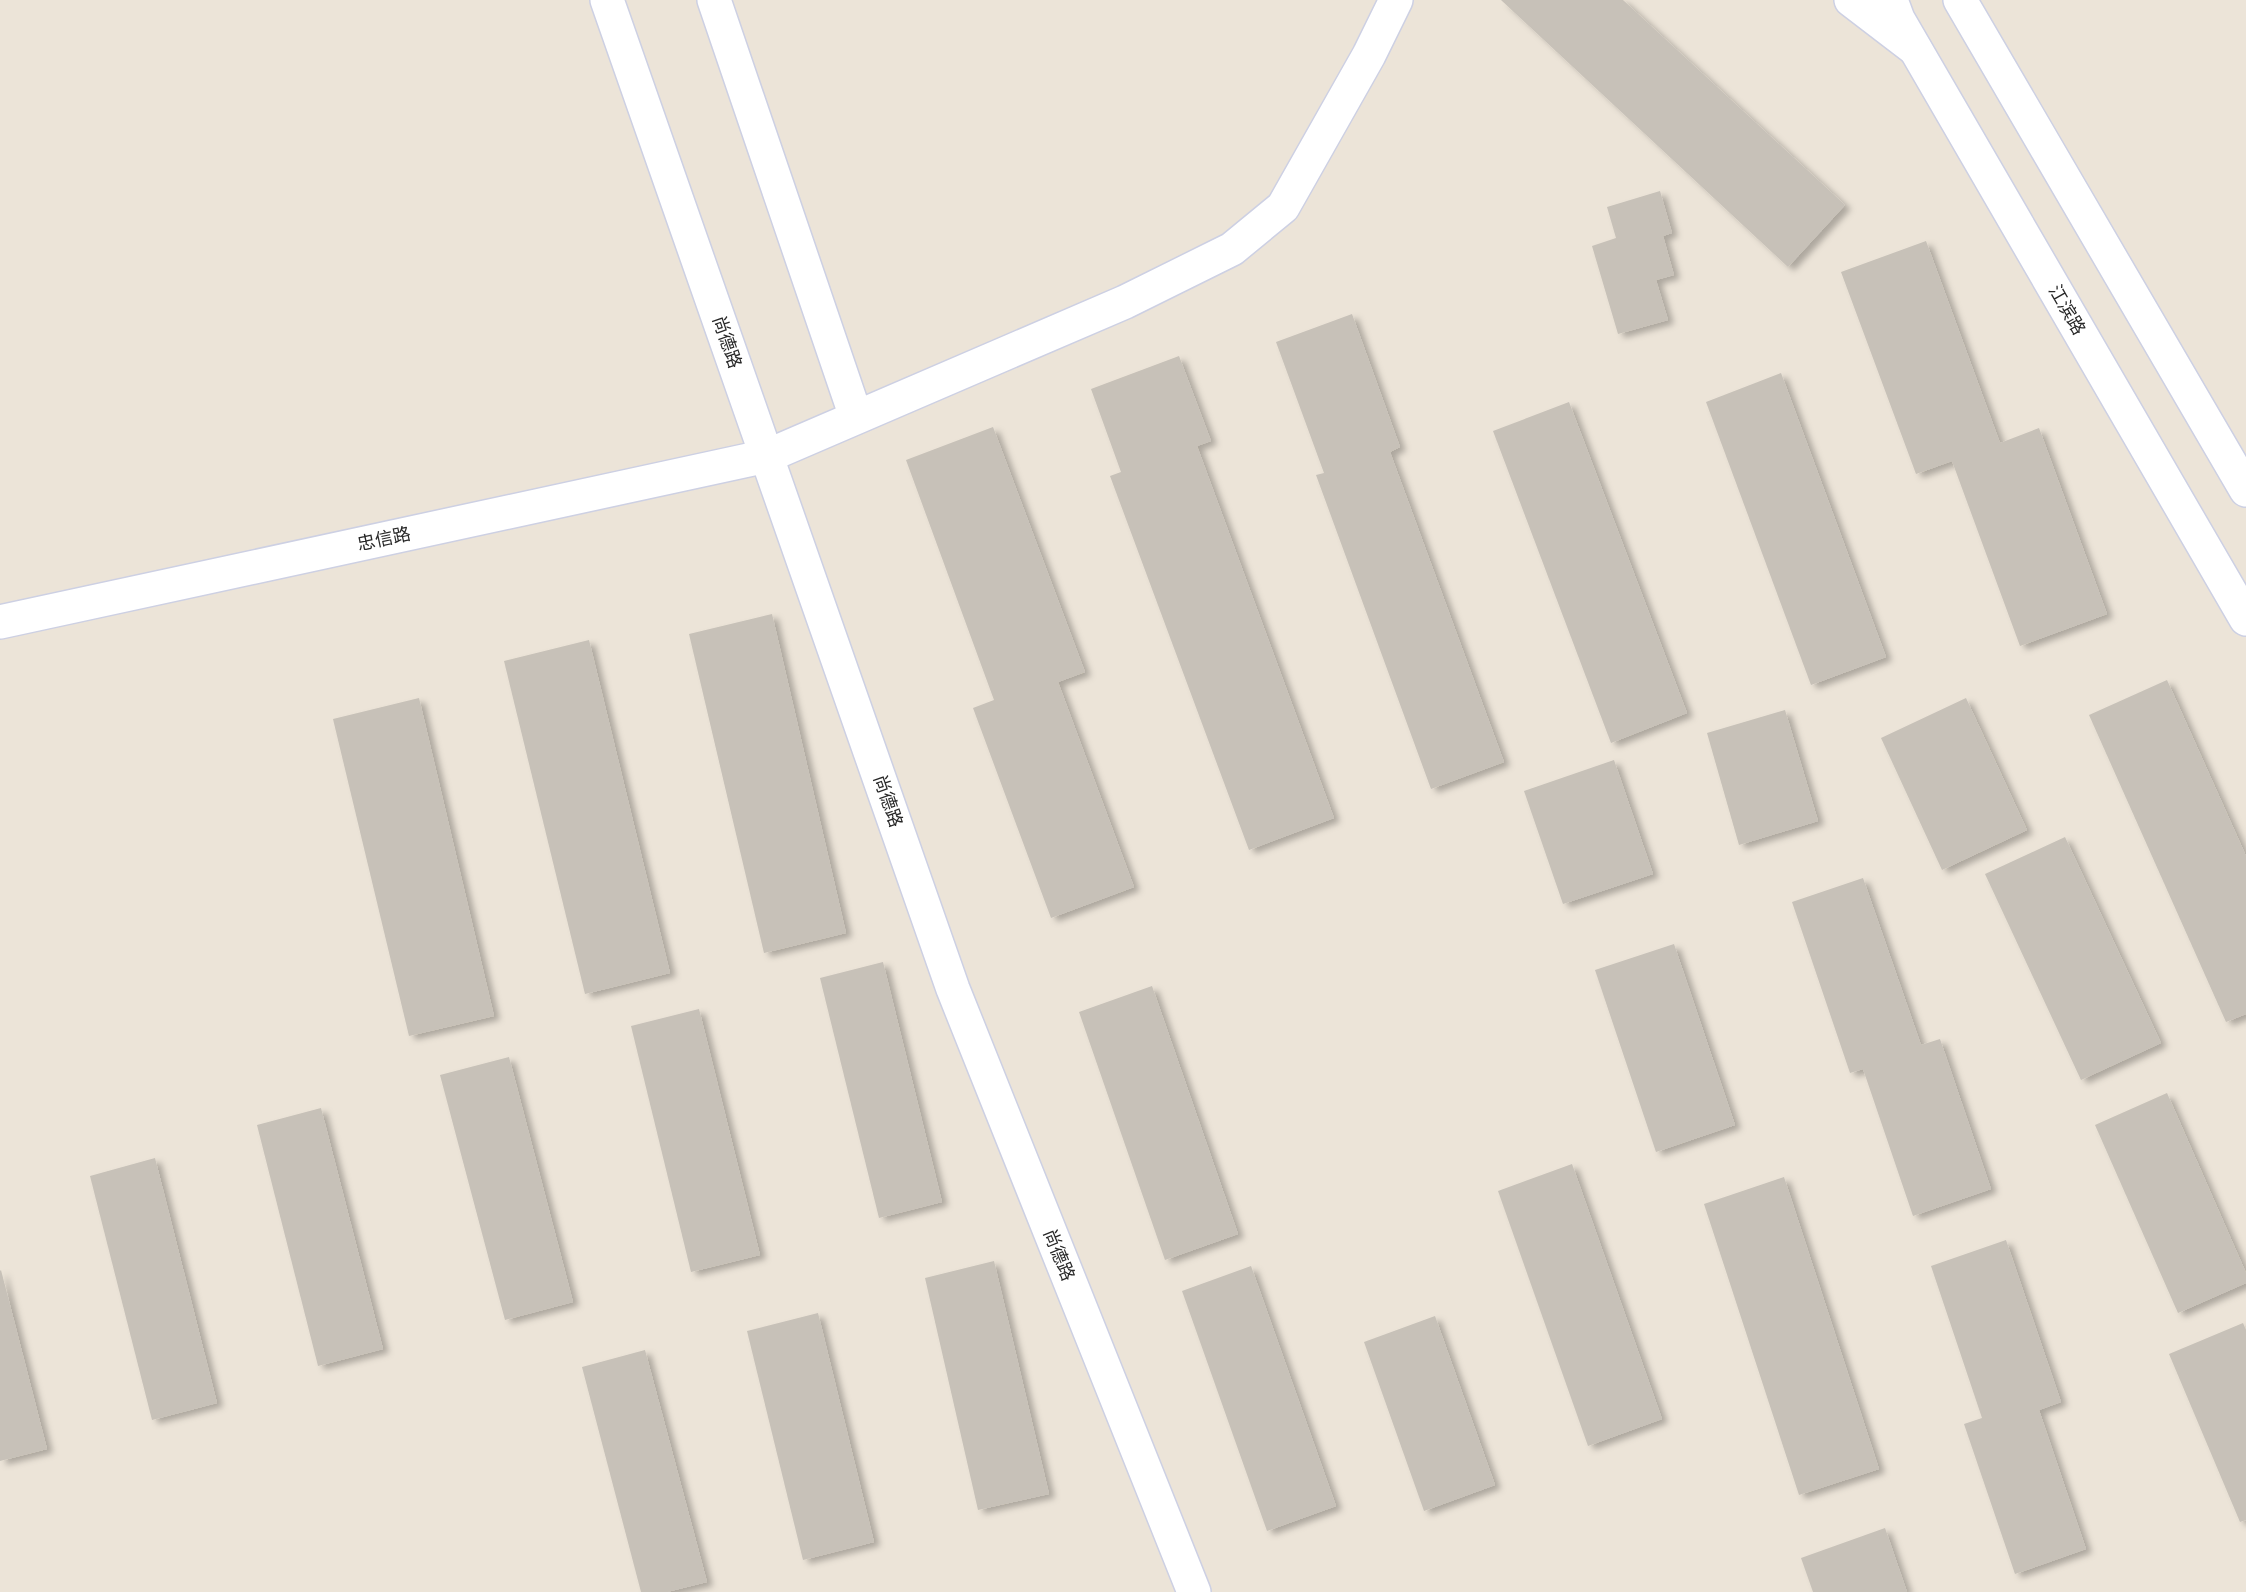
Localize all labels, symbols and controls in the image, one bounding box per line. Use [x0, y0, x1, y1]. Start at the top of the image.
street label: 江滨路 [2045, 282, 2089, 338]
street label: 尚德路 [709, 313, 745, 371]
street label: 忠信路 [356, 524, 412, 554]
street label: 尚德路 [870, 772, 906, 830]
street label: 尚德路 [1040, 1226, 1078, 1284]

